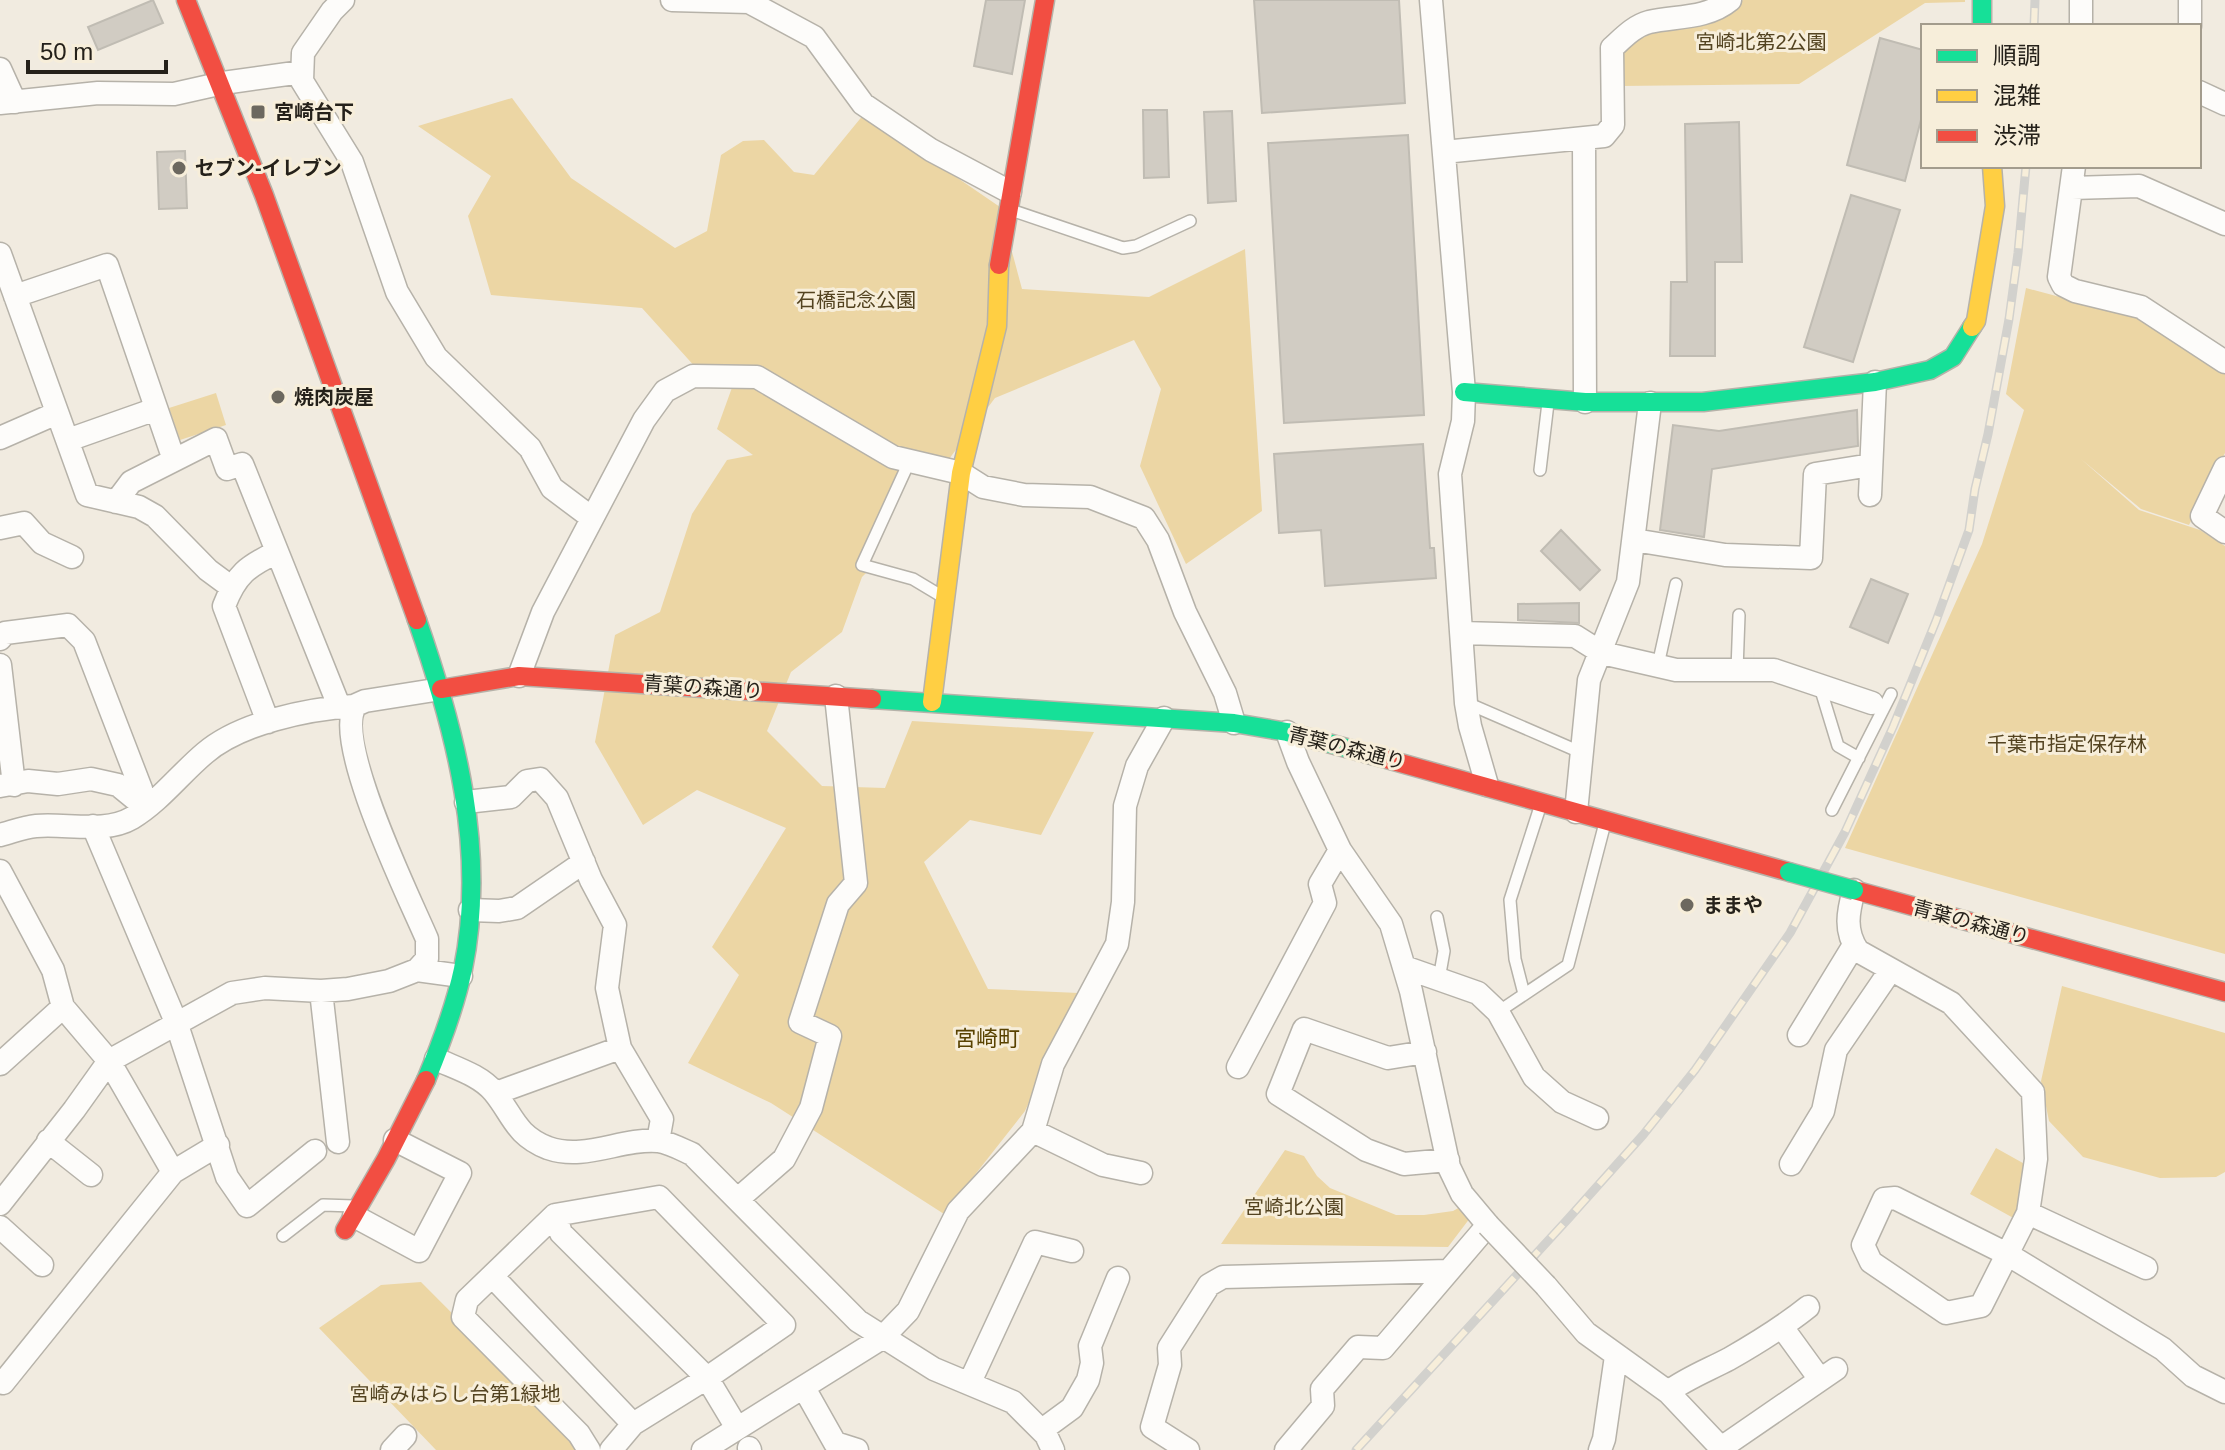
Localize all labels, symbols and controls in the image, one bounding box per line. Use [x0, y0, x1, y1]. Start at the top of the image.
scale bar [28, 24, 166, 74]
legend [1921, 24, 2201, 168]
park label: 宮崎北第2公園 [1695, 31, 1827, 53]
text: 50 m [40, 38, 93, 65]
text: 順調 [1993, 42, 2041, 69]
text: 混雑 [1993, 82, 2041, 109]
place label: 宮崎台下 [274, 101, 354, 123]
marker: 宮崎台下 [249, 103, 267, 121]
text: 渋滞 [1993, 122, 2041, 149]
place label: セブン-イレブン [195, 157, 342, 179]
marker: セブン-イレブン [170, 159, 188, 177]
park label: 石橋記念公園 [796, 289, 916, 311]
place label: 焼肉炭屋 [294, 386, 374, 408]
marker: 焼肉炭屋 [269, 388, 287, 406]
street label: 青葉の森通り [642, 672, 764, 702]
street label: 青葉の森通り [1286, 723, 1408, 773]
park label: 千葉市指定保存林 [1987, 733, 2147, 755]
place label: ままや [1703, 894, 1763, 916]
marker: ままや [1678, 896, 1696, 914]
street label: 青葉の森通り [1910, 896, 2032, 948]
district label: 宮崎町 [954, 1026, 1020, 1051]
park label: 宮崎北公園 [1244, 1196, 1344, 1218]
park label: 宮崎みはらし台第1緑地 [349, 1383, 561, 1405]

